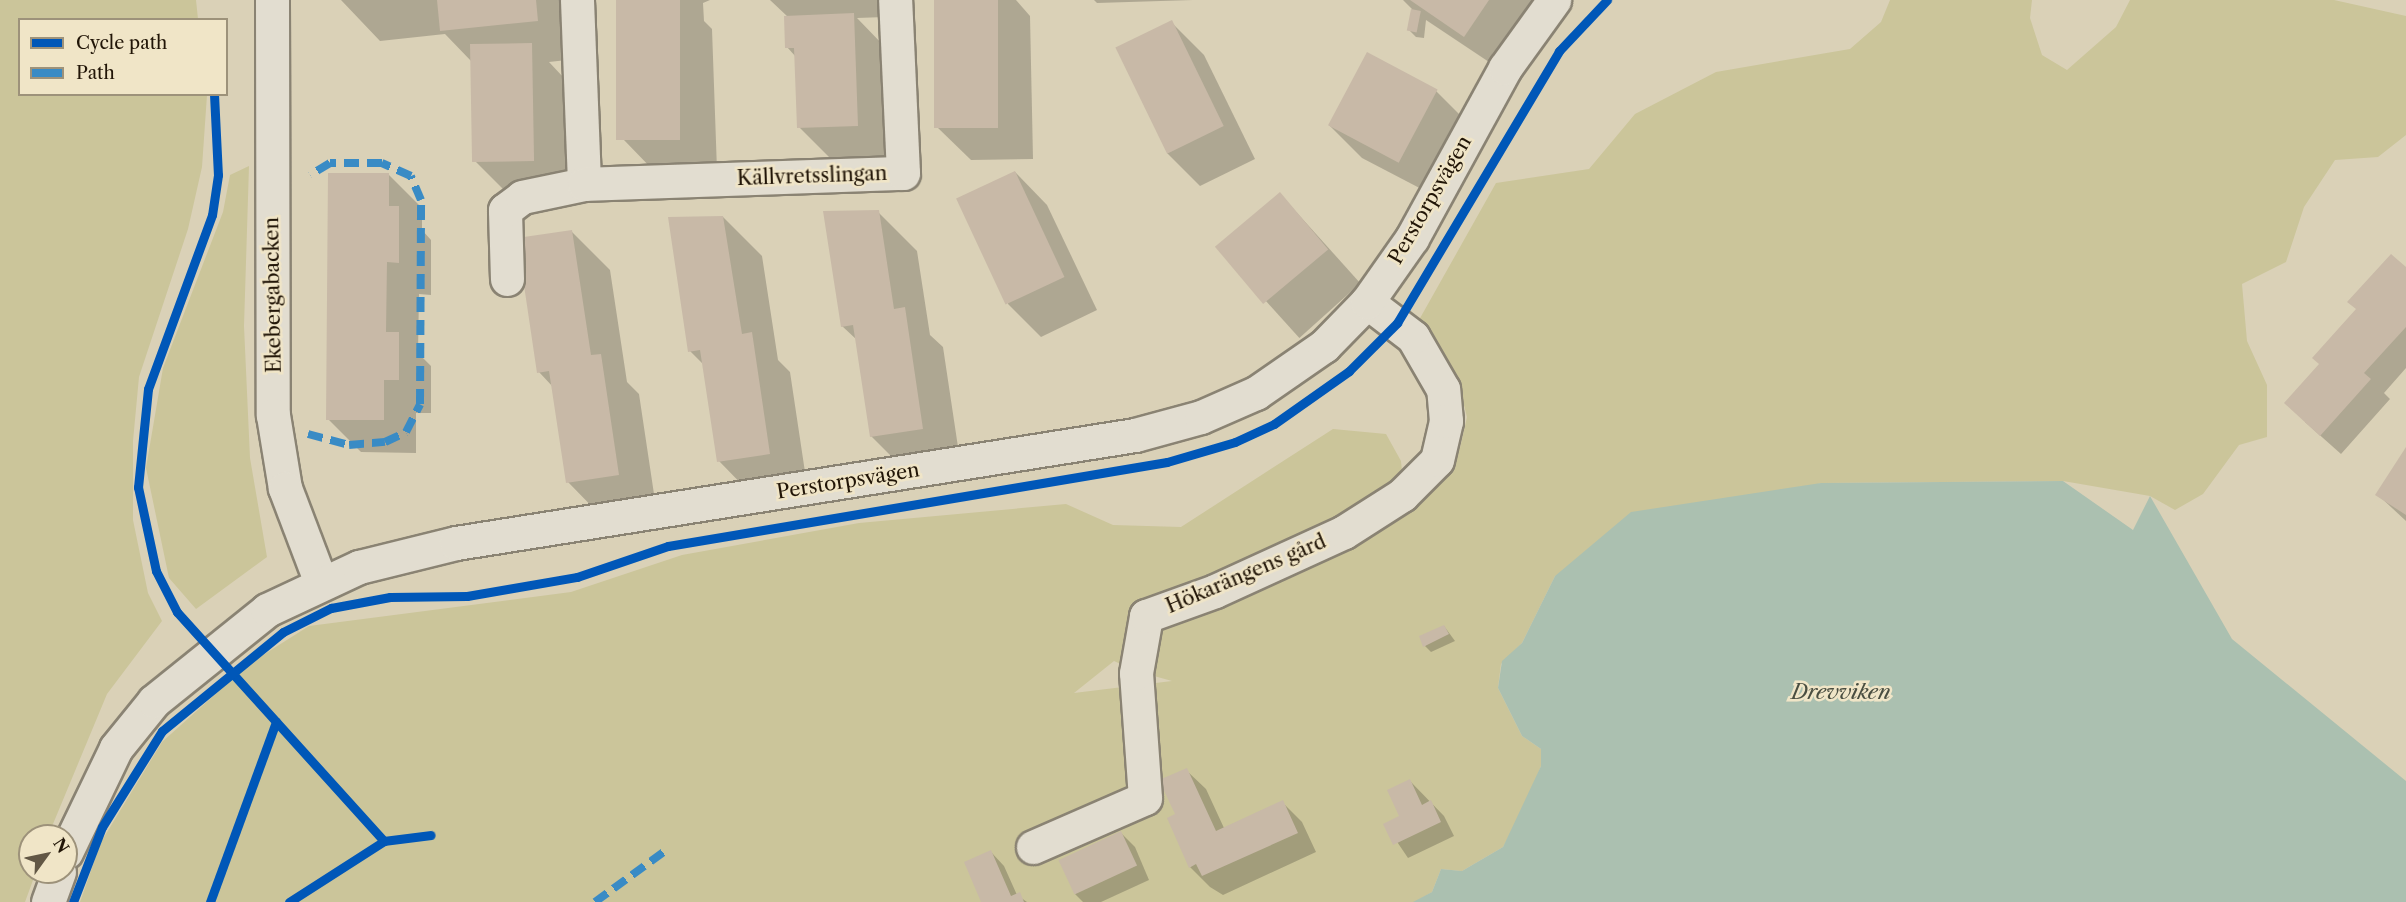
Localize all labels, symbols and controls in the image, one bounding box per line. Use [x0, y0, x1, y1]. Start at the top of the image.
legend [18, 18, 228, 96]
text: Cycle path [76, 32, 167, 54]
text: Path [76, 62, 115, 84]
street label: Perstorpsvägen [1383, 131, 1477, 269]
street label: Källvretsslingan [736, 161, 888, 191]
street label: Ekebergabacken [260, 217, 286, 373]
street label: Perstorpsvägen [775, 458, 921, 504]
street label: Hökarängens gård [1162, 529, 1330, 619]
water label: Drevviken [1791, 679, 1891, 705]
north arrow [18, 824, 78, 884]
text: N [49, 834, 74, 857]

